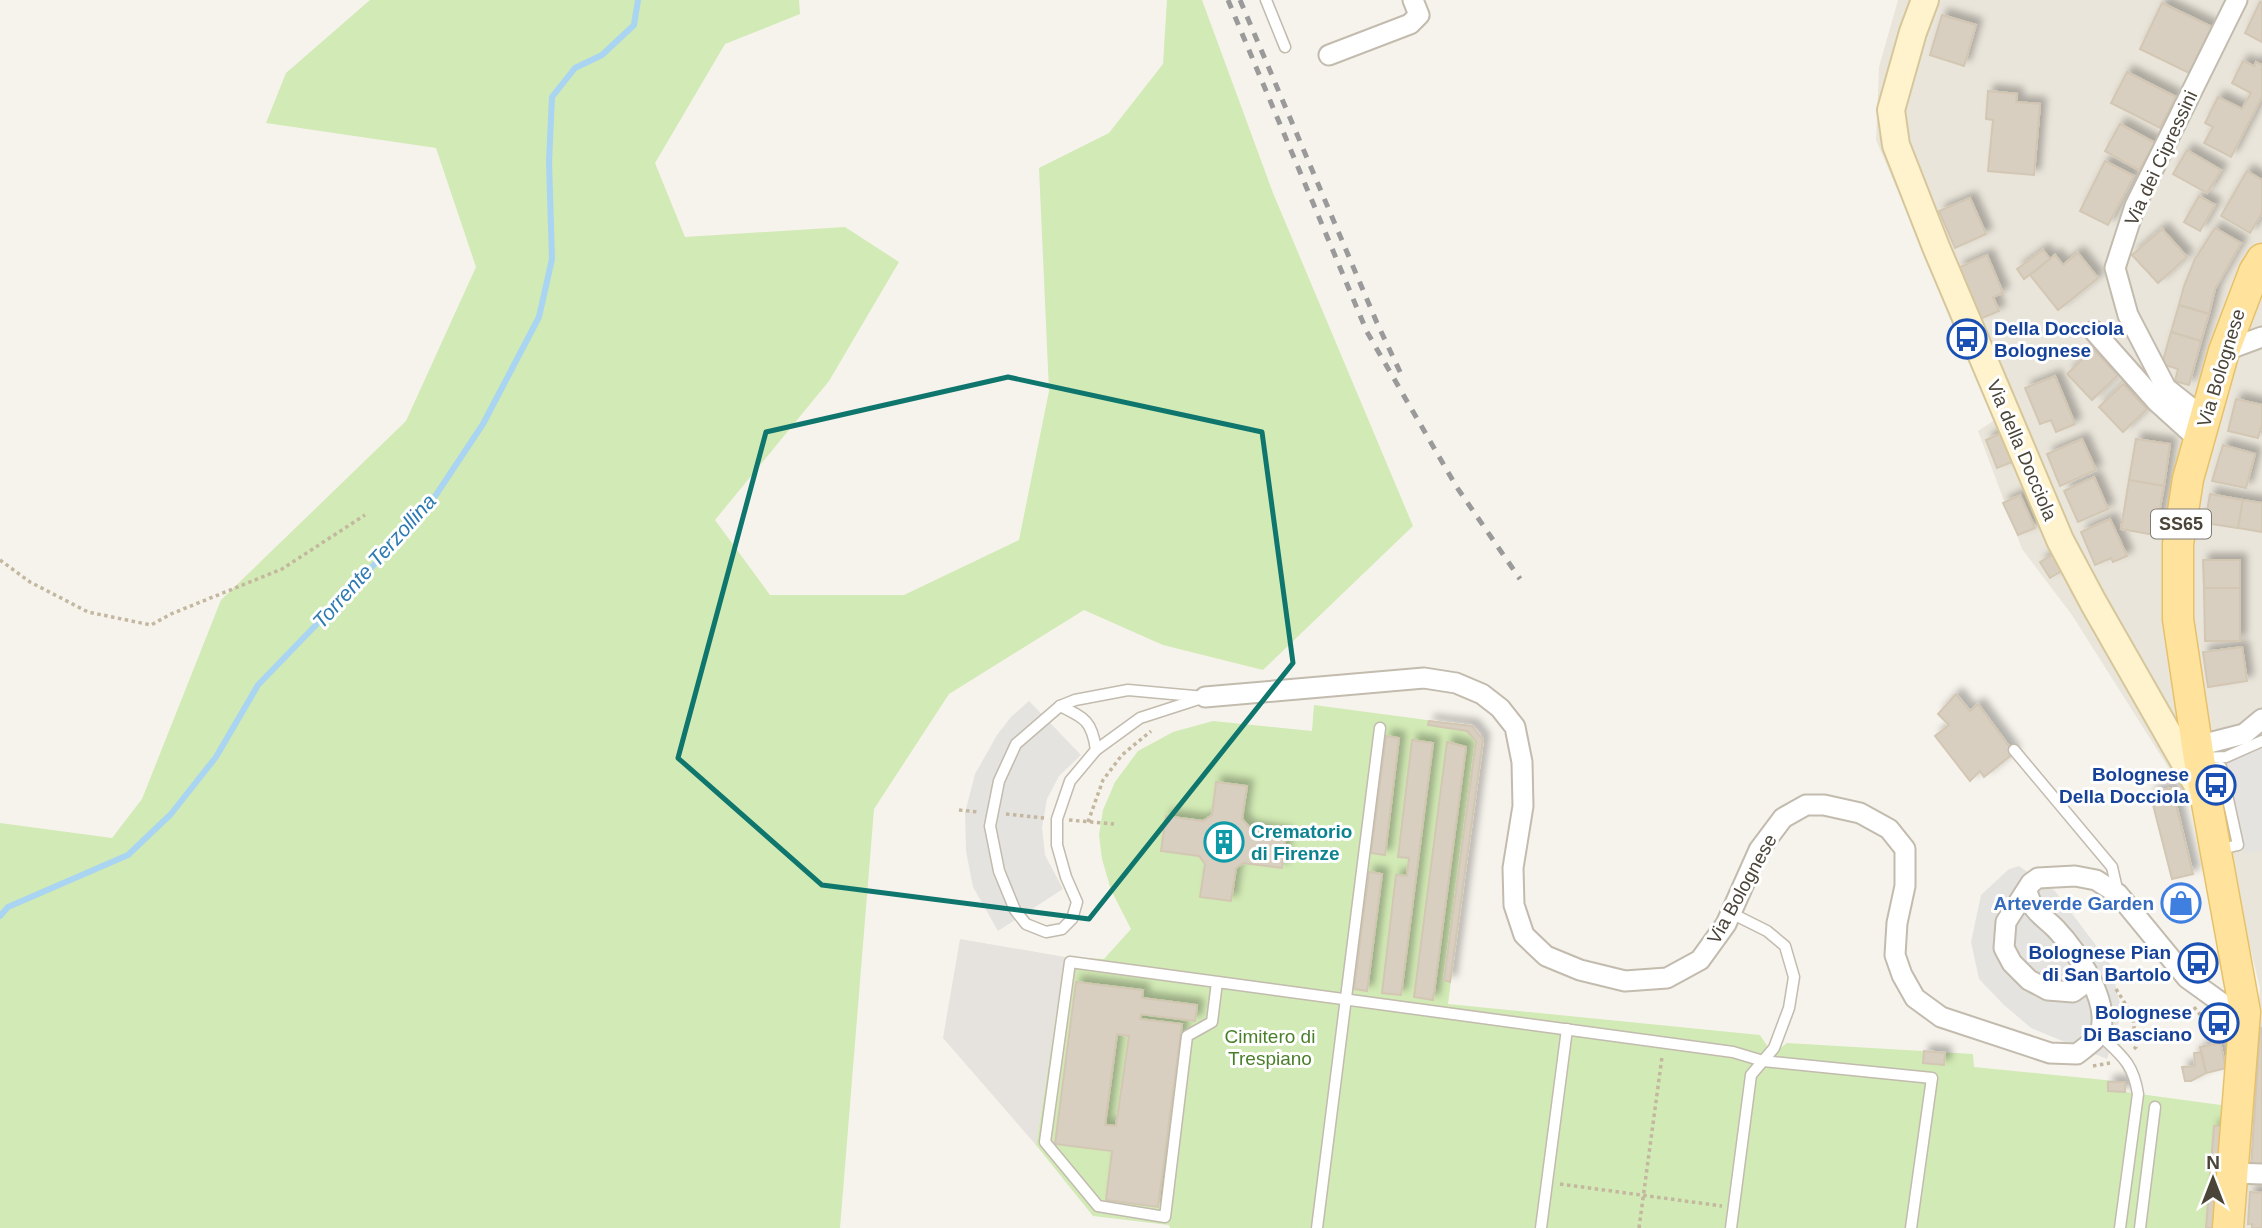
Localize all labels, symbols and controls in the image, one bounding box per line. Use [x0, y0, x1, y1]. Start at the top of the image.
street label: Via dei Cipressini [2121, 87, 2201, 229]
street label: Via Bolognese [2193, 306, 2249, 430]
bus stop icon: Della Docciola Bolognese [1946, 318, 1988, 360]
place label: Della Docciola Bolognese [1994, 318, 2124, 361]
street label: Via della Docciola [1983, 377, 2061, 524]
water label: Torrente Terzollina [308, 489, 440, 633]
road number: SS65 [2151, 510, 2211, 538]
place label: Bolognese Della Docciola [2059, 764, 2189, 807]
bus stop icon: Bolognese Della Docciola [2195, 764, 2237, 806]
building icon: Crematorio di Firenze [1203, 821, 1245, 863]
place label: Crematorio di Firenze [1251, 821, 1352, 864]
street label: Via Bolognese [1703, 830, 1781, 948]
shop icon: Arteverde Garden [2160, 882, 2202, 924]
place label: Arteverde Garden [1993, 893, 2154, 914]
place label: Bolognese Pian di San Bartolo [2028, 942, 2171, 985]
bus stop icon: Bolognese Pian di San Bartolo [2177, 942, 2219, 984]
place label: Bolognese Di Basciano [2083, 1002, 2192, 1045]
bus stop icon: Bolognese Di Basciano [2198, 1002, 2240, 1044]
park label: Cimitero di Trespiano [1225, 1026, 1315, 1069]
north arrow [2178, 1144, 2248, 1214]
text: N [2206, 1152, 2220, 1173]

